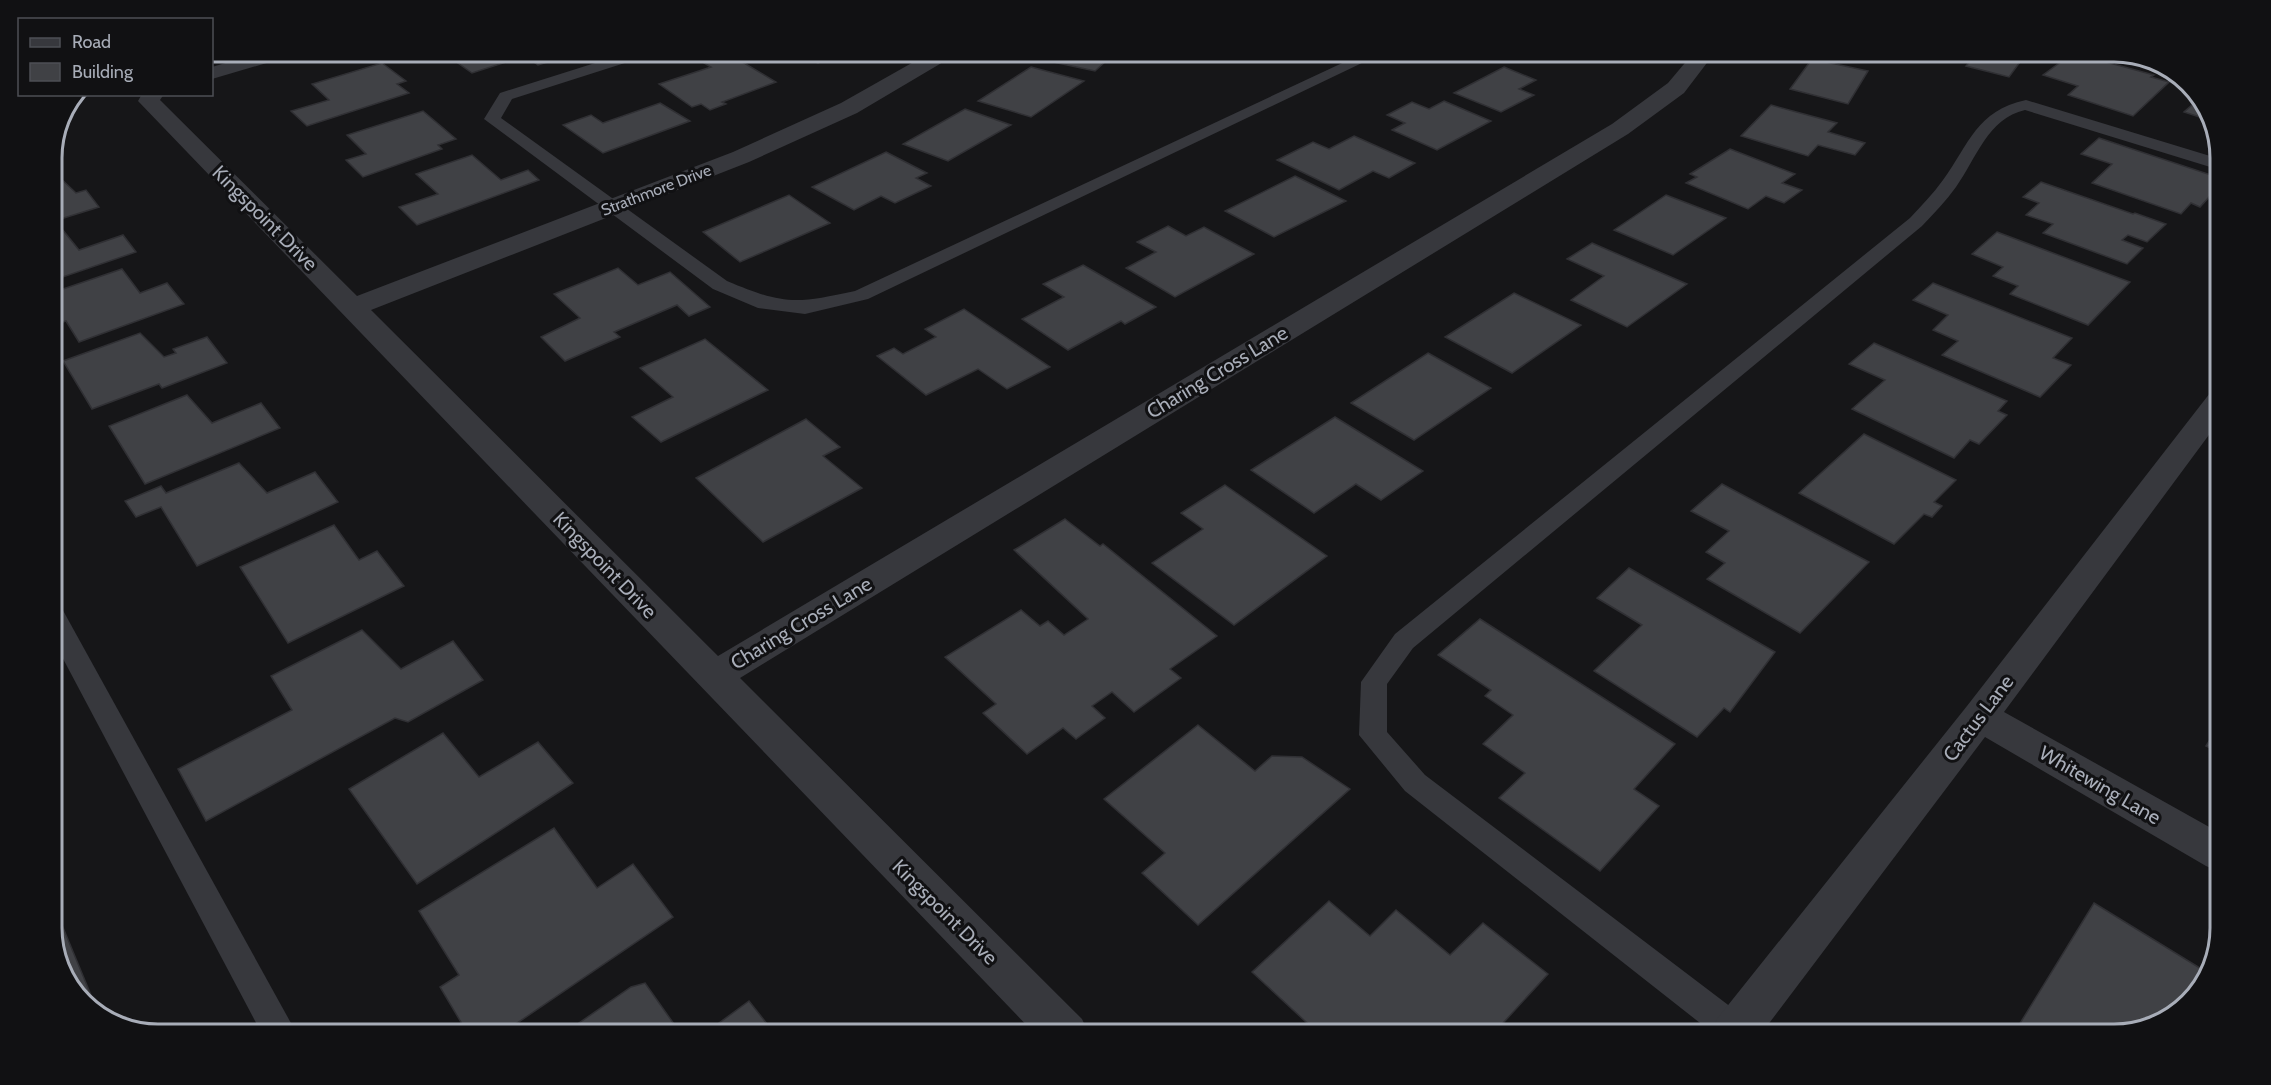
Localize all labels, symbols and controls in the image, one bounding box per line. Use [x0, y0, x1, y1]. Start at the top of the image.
legend [18, 18, 213, 96]
text: Road [72, 31, 111, 53]
text: Building [72, 61, 134, 83]
street label: Kingspoint Drive [207, 160, 323, 276]
street label: Strathmore Drive [598, 160, 714, 220]
street label: Charing Cross Lane [1142, 320, 1292, 424]
street label: Kingspoint Drive [548, 507, 662, 623]
street label: Charing Cross Lane [726, 571, 876, 675]
street label: Cactus Lane [1938, 670, 2018, 766]
street label: Whitewing Lane [2035, 741, 2165, 829]
street label: Kingspoint Drive [887, 854, 1003, 970]

